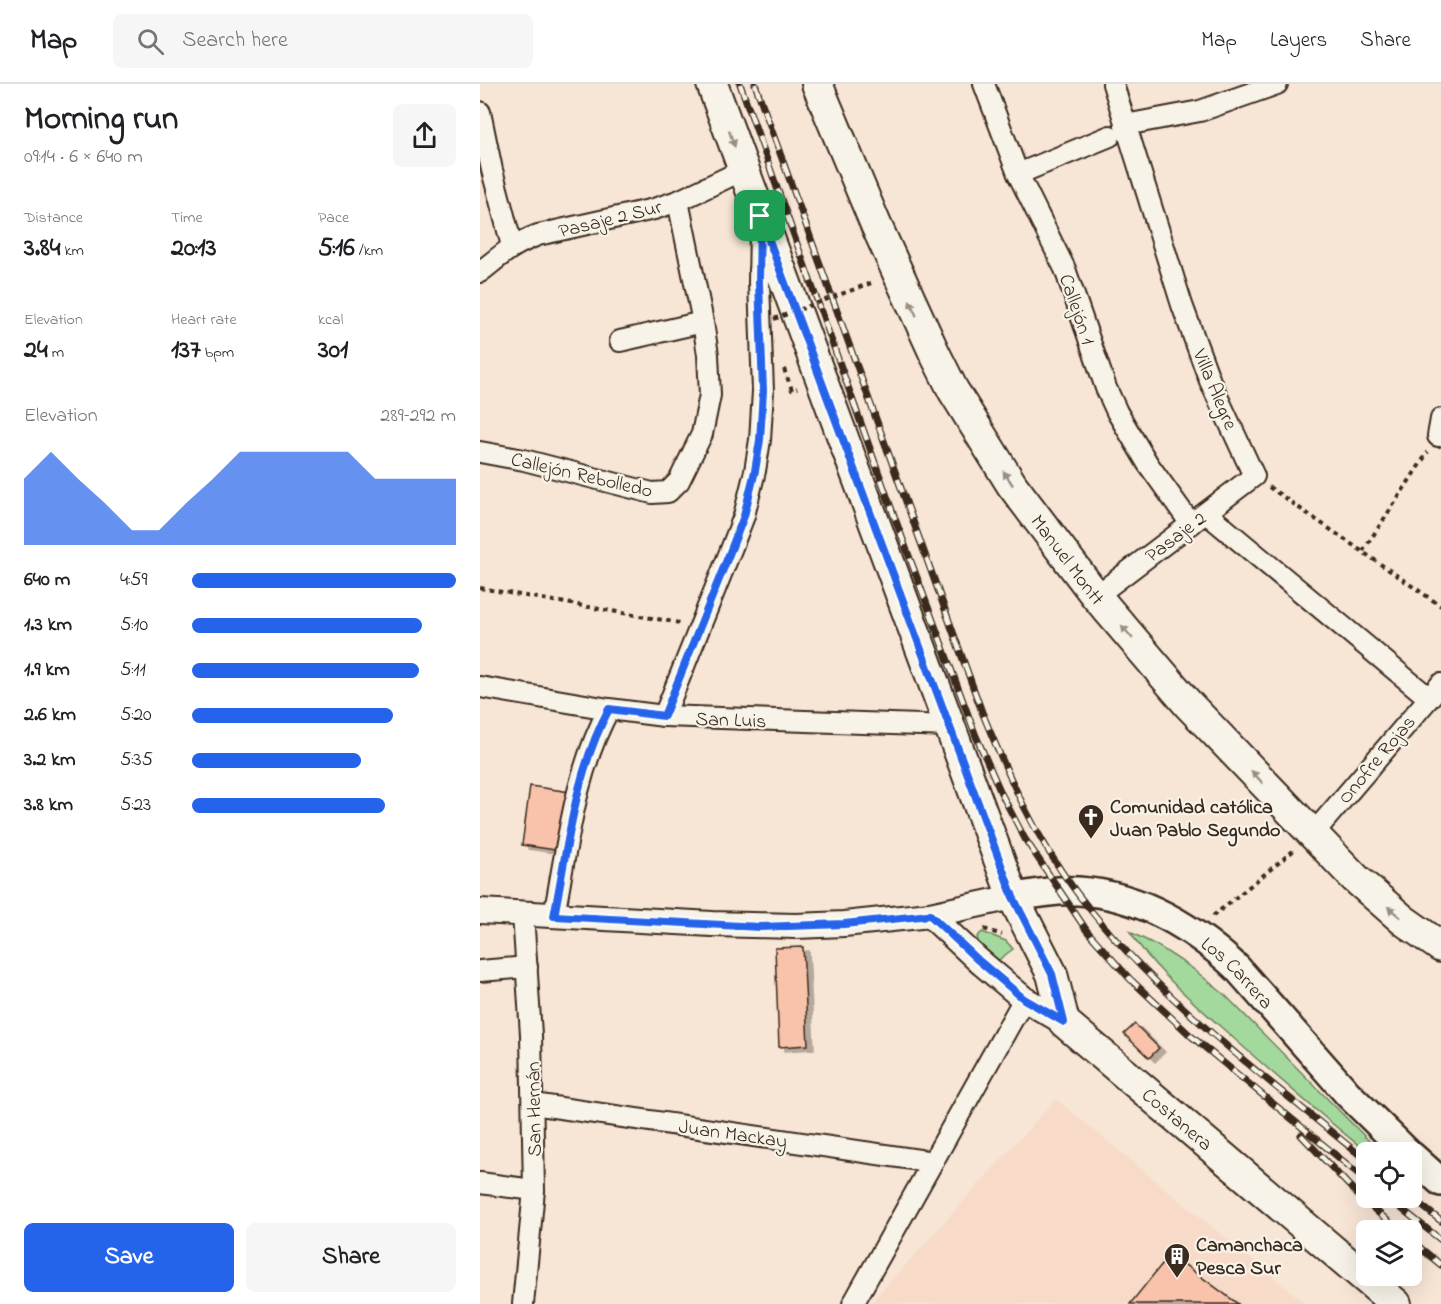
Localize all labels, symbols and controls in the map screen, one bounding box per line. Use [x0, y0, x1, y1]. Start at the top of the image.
search box [113, 14, 533, 68]
text: Map [30, 21, 77, 62]
icon: search [134, 25, 167, 58]
text: Search here [182, 25, 288, 57]
text: Map [1201, 26, 1237, 56]
text: Layers [1270, 26, 1327, 56]
text: Share [1360, 26, 1411, 56]
text: Morning run [24, 96, 178, 144]
button: share [393, 104, 456, 167]
one-way arrow [728, 130, 738, 148]
text: 09:14 · 6 × 640 m [24, 143, 143, 172]
pin [734, 190, 785, 241]
street label: Pasaje 2 Sur [556, 193, 666, 247]
icon: arrive [743, 199, 776, 232]
text: Distance [24, 206, 83, 230]
text: Time [171, 206, 203, 230]
text: Pace [318, 206, 349, 230]
text: 3.84 [24, 230, 61, 268]
text: 20:13 [171, 230, 216, 268]
text: 5:16 [318, 230, 355, 268]
text: km [61, 239, 84, 263]
text: /km [355, 239, 383, 263]
street label: Callejón 1 [1050, 271, 1101, 349]
one-way arrow [908, 298, 918, 316]
text: Elevation [24, 308, 83, 332]
text: Heart rate [171, 308, 237, 332]
text: kcal [318, 308, 343, 332]
text: 24 [24, 332, 48, 370]
text: 137 [171, 332, 201, 370]
text: 301 [318, 332, 348, 370]
text: m [48, 341, 64, 365]
text: bpm [201, 341, 234, 365]
street label: Villa Alegre [1182, 344, 1244, 435]
text: Elevation [24, 402, 98, 431]
text: 289–292 m [380, 402, 456, 431]
street label: Callejón Rebolledo [508, 446, 655, 507]
one-way arrow [1002, 470, 1014, 486]
street label: Pasaje 2 [1140, 505, 1213, 571]
street label: Manuel Montt [1022, 509, 1110, 613]
text: 640 m [24, 566, 70, 595]
text: 4:59 [120, 566, 147, 595]
text: 1.3 km [24, 611, 72, 640]
text: 5:10 [120, 611, 148, 640]
one-way arrow [1120, 624, 1133, 640]
text: 1.9 km [24, 656, 70, 685]
text: 5:11 [120, 656, 146, 685]
text: 2.6 km [24, 701, 76, 730]
text: 5:20 [120, 701, 152, 730]
street label: San Luis [695, 706, 767, 737]
street label: Onofre Rojas [1332, 710, 1424, 811]
text: 3.2 km [24, 746, 76, 775]
text: 5:35 [120, 746, 153, 775]
one-way arrow [1251, 770, 1265, 784]
text: 3.8 km [24, 791, 73, 820]
text: 5:23 [120, 791, 151, 820]
place label: Comunidad católica Juan Pablo Segundo [1110, 794, 1280, 847]
church icon: Comunidad católica Juan Pablo Segundo [1076, 802, 1106, 840]
one-way arrow [1387, 906, 1402, 919]
street label: Los Carrera [1194, 931, 1279, 1017]
street label: San Hernán [520, 1061, 551, 1157]
street label: Costanera [1134, 1082, 1218, 1159]
street label: Juan Mackay [677, 1114, 789, 1157]
map controls [1356, 1142, 1422, 1286]
button: locate [1356, 1142, 1422, 1208]
button: layers [1356, 1220, 1422, 1286]
button: Save [24, 1223, 234, 1292]
button: Share [246, 1223, 456, 1292]
place label: Camanchaca Pesca Sur [1196, 1232, 1303, 1284]
building icon: Camanchaca Pesca Sur [1162, 1241, 1192, 1279]

